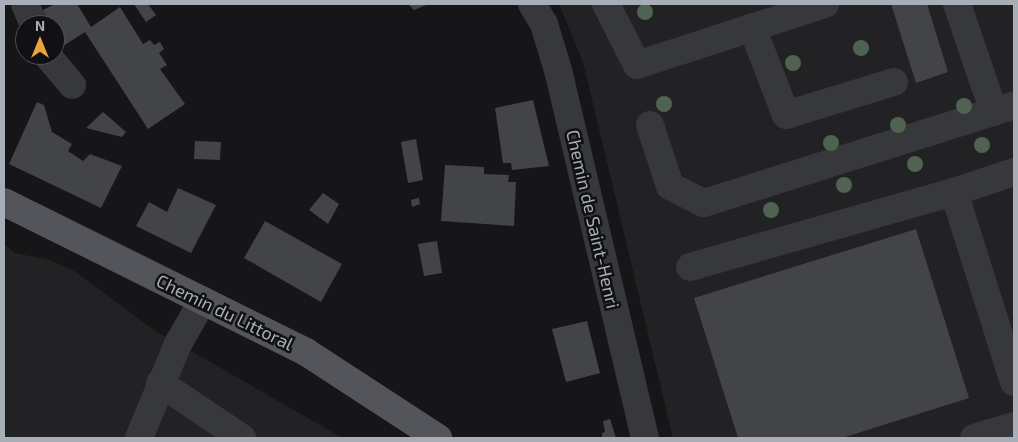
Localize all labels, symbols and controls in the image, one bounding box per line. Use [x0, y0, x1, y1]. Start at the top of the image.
north arrow [15, 15, 65, 65]
text: N [35, 17, 45, 34]
street label: Chemin de Saint-Henri [562, 128, 624, 310]
street label: Chemin du Littoral [153, 269, 297, 355]

